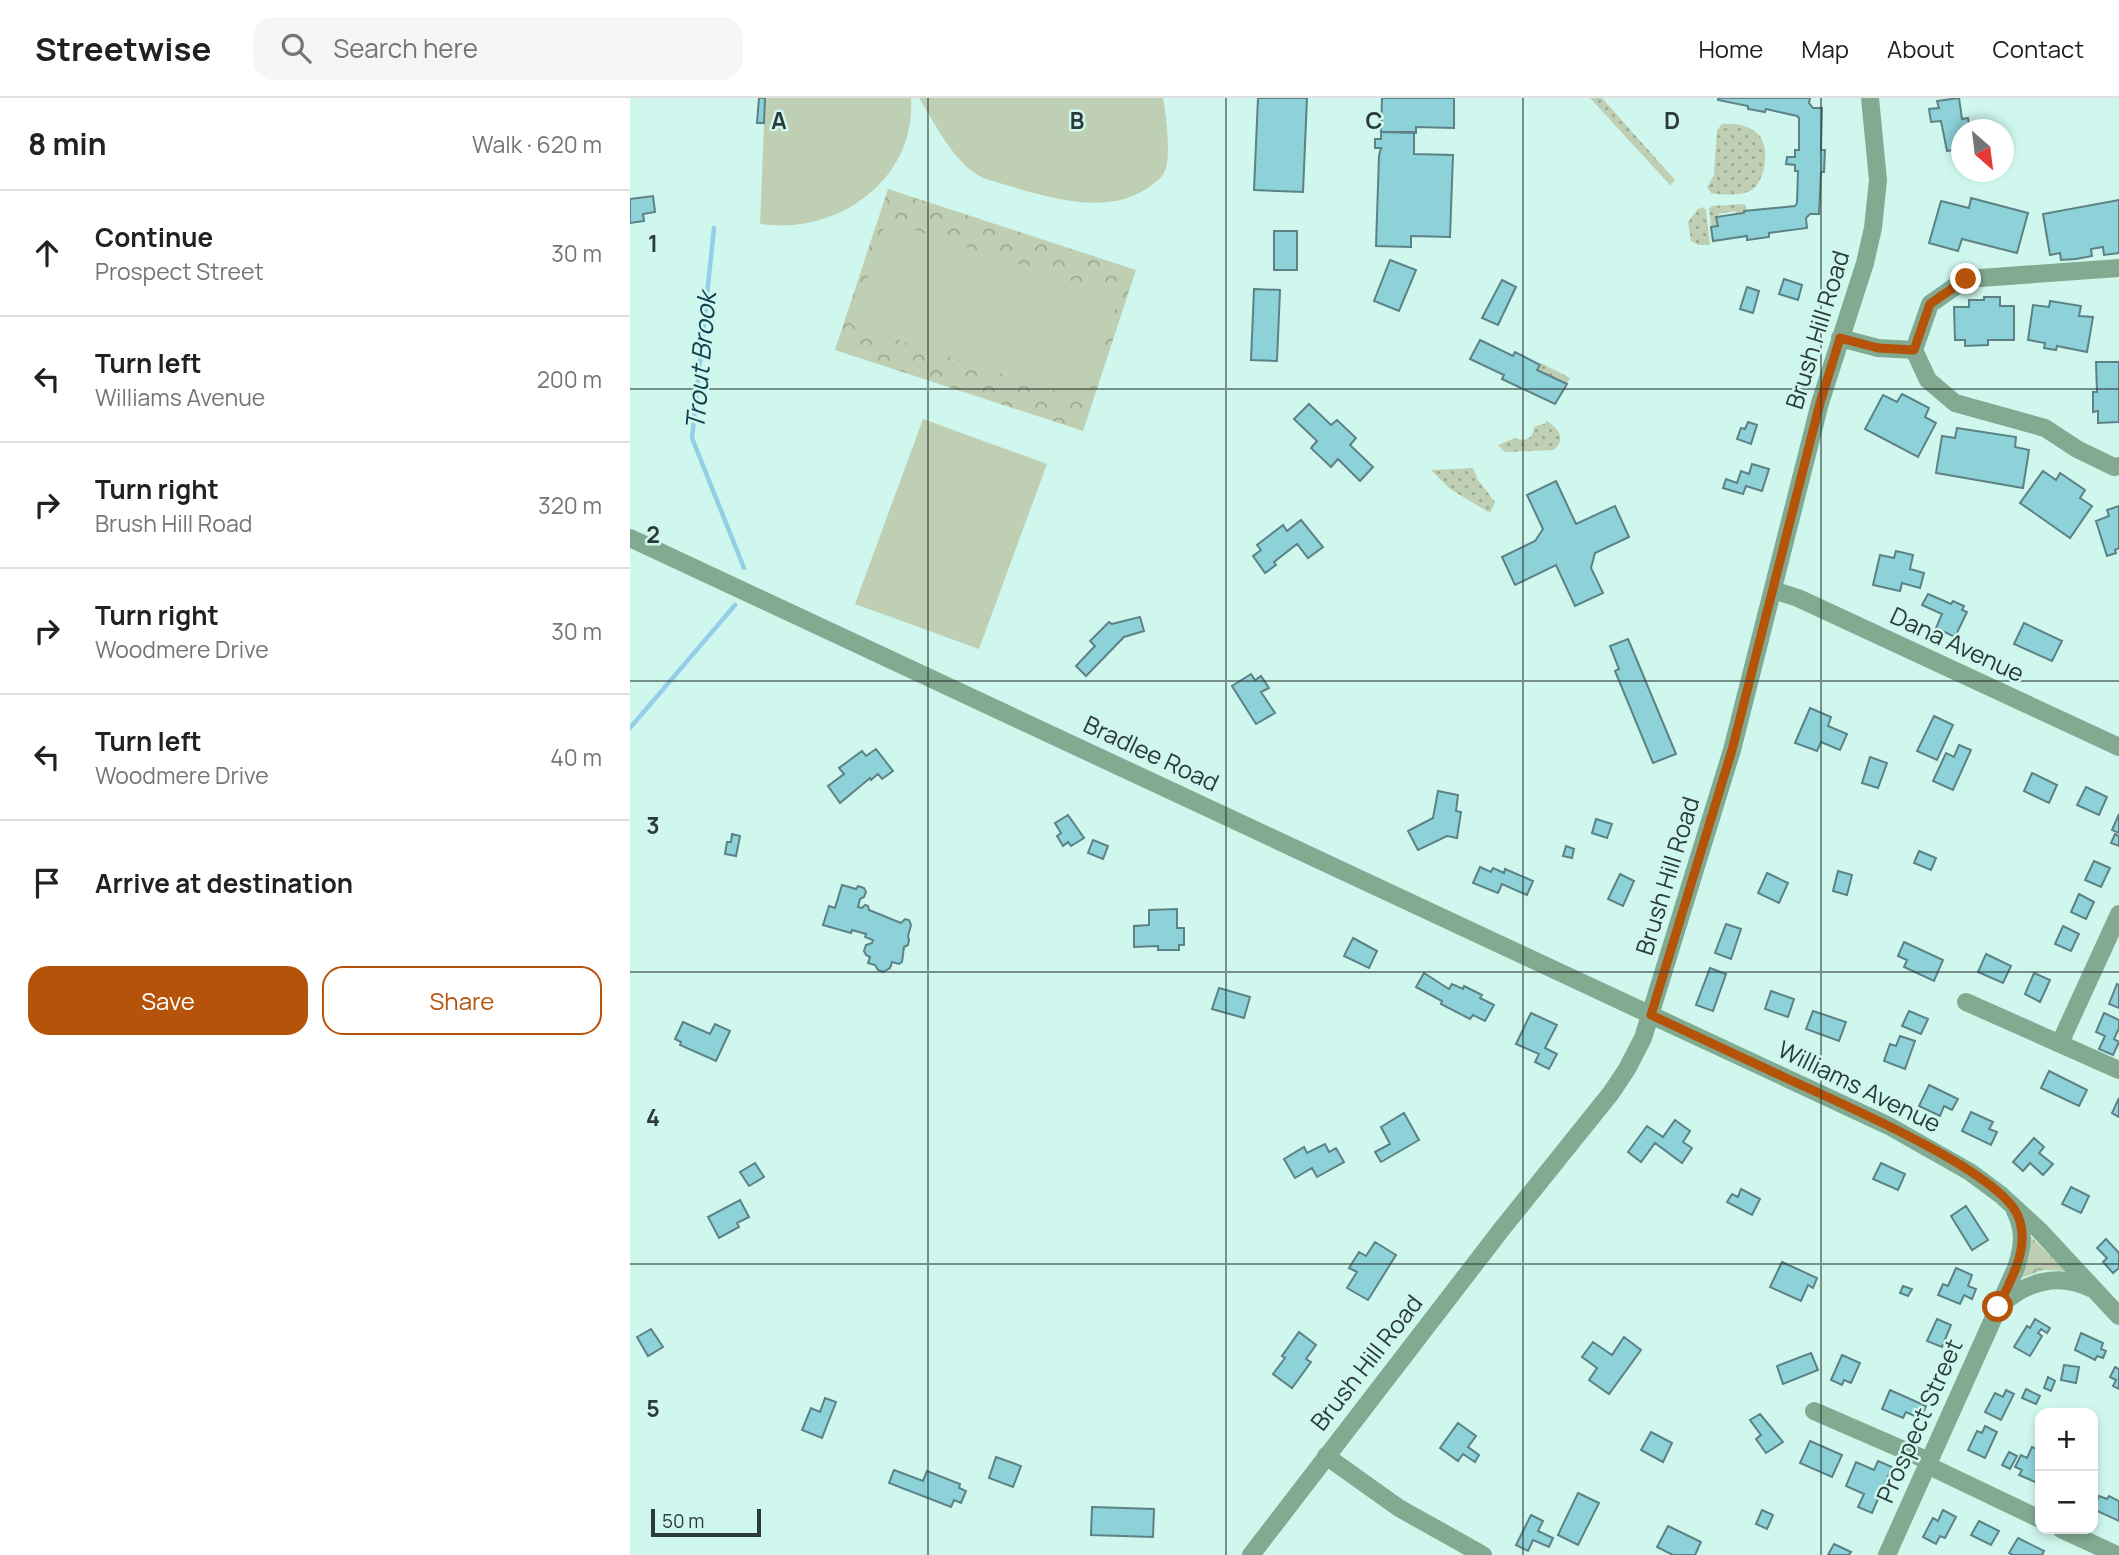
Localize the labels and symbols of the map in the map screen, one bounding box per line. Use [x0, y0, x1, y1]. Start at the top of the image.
text: A [771, 104, 787, 136]
text: B [1070, 104, 1084, 136]
text: C [1366, 104, 1383, 136]
text: D [1664, 104, 1680, 136]
north arrow [1951, 119, 2014, 182]
text: 1 [648, 227, 658, 259]
street label: Brush Hill Road [1777, 246, 1856, 413]
route end [1950, 263, 1981, 294]
water label: Trout Brook [676, 286, 724, 431]
text: 2 [646, 518, 660, 550]
street label: Dana Avenue [1885, 598, 2030, 689]
street label: Bradlee Road [1079, 707, 1225, 798]
street label: Brush Hill Road [1627, 792, 1706, 959]
text: 3 [646, 809, 660, 841]
street label: Williams Avenue [1773, 1032, 1947, 1139]
text: 4 [646, 1101, 660, 1133]
street label: Brush Hill Road [1302, 1287, 1429, 1437]
route start [1982, 1291, 2013, 1322]
street label: Prospect Street [1868, 1333, 1969, 1508]
text: 5 [646, 1392, 660, 1424]
scale bar [651, 1506, 761, 1538]

